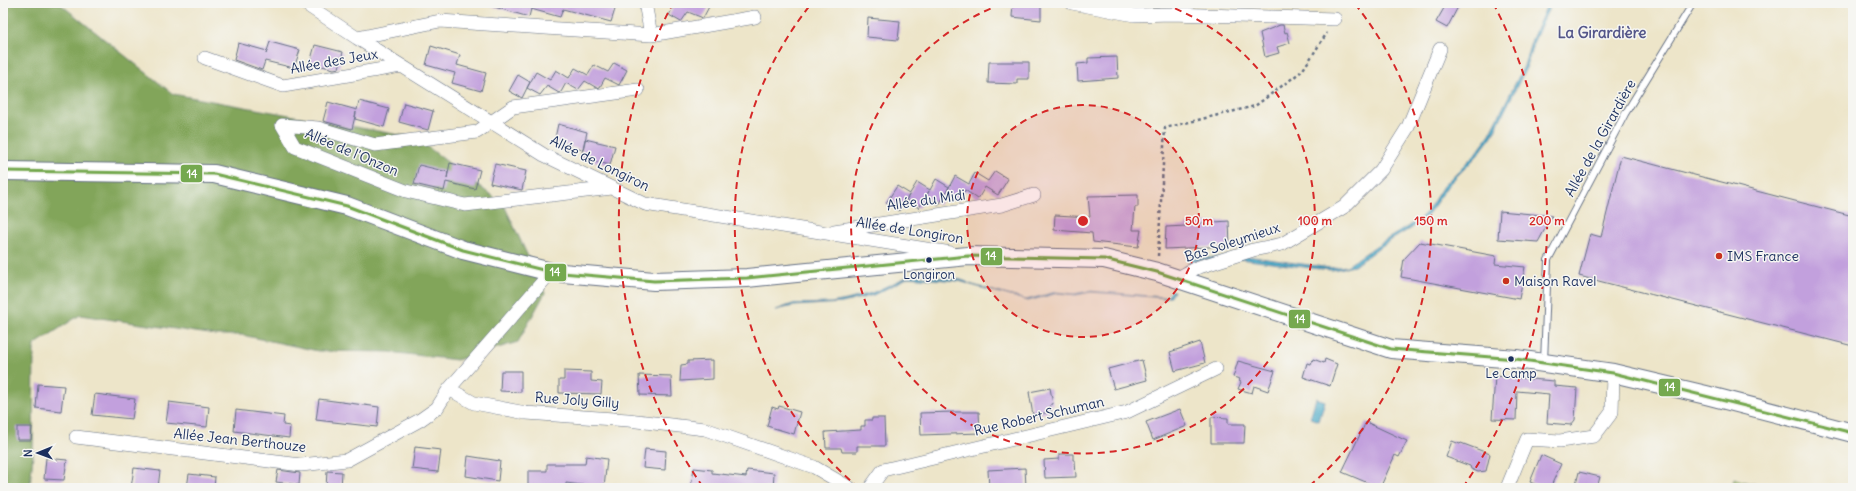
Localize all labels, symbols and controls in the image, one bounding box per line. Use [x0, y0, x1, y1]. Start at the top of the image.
district label: La Girardière [1558, 23, 1646, 42]
street label: Allée des Jeux [289, 44, 379, 78]
street label: Allée de la Girardière [1560, 76, 1640, 200]
street label: Allée de l'Onzon [302, 124, 402, 180]
street label: Allée de Longiron [547, 131, 653, 195]
line badge: 14 [180, 164, 203, 183]
text: 14 [187, 167, 198, 181]
street label: Allée du Midi [886, 186, 966, 214]
street label: Allée de Longiron [855, 213, 965, 247]
text: 50 m [1185, 213, 1214, 228]
text: 100 m [1298, 213, 1332, 228]
text: 150 m [1415, 213, 1448, 228]
text: 200 m [1529, 213, 1565, 228]
centre of rings [1076, 214, 1090, 228]
street label: Bas Soleymieux [1182, 218, 1282, 266]
line badge: 14 [980, 247, 1003, 266]
place label: IMS France [1727, 247, 1799, 265]
text: 14 [986, 249, 997, 263]
marker: IMS France [1714, 251, 1724, 261]
marker: Longiron [924, 255, 934, 265]
line badge: 14 [544, 263, 567, 282]
text: 14 [550, 265, 561, 279]
place label: Longiron [903, 266, 955, 283]
place label: Maison Ravel [1514, 272, 1596, 290]
marker: Maison Ravel [1501, 276, 1511, 286]
line badge: 14 [1288, 309, 1311, 329]
text: 14 [1295, 312, 1306, 326]
marker: Le Camp [1506, 354, 1516, 364]
place label: Le Camp [1485, 365, 1537, 382]
line badge: 14 [1658, 378, 1681, 397]
text: 14 [1665, 380, 1676, 394]
street label: Rue Joly Gilly [534, 388, 620, 412]
street label: Rue Robert Schuman [972, 392, 1106, 440]
street label: Allée Jean Berthouze [173, 424, 307, 456]
north arrow [18, 433, 58, 473]
text: N [21, 449, 35, 457]

